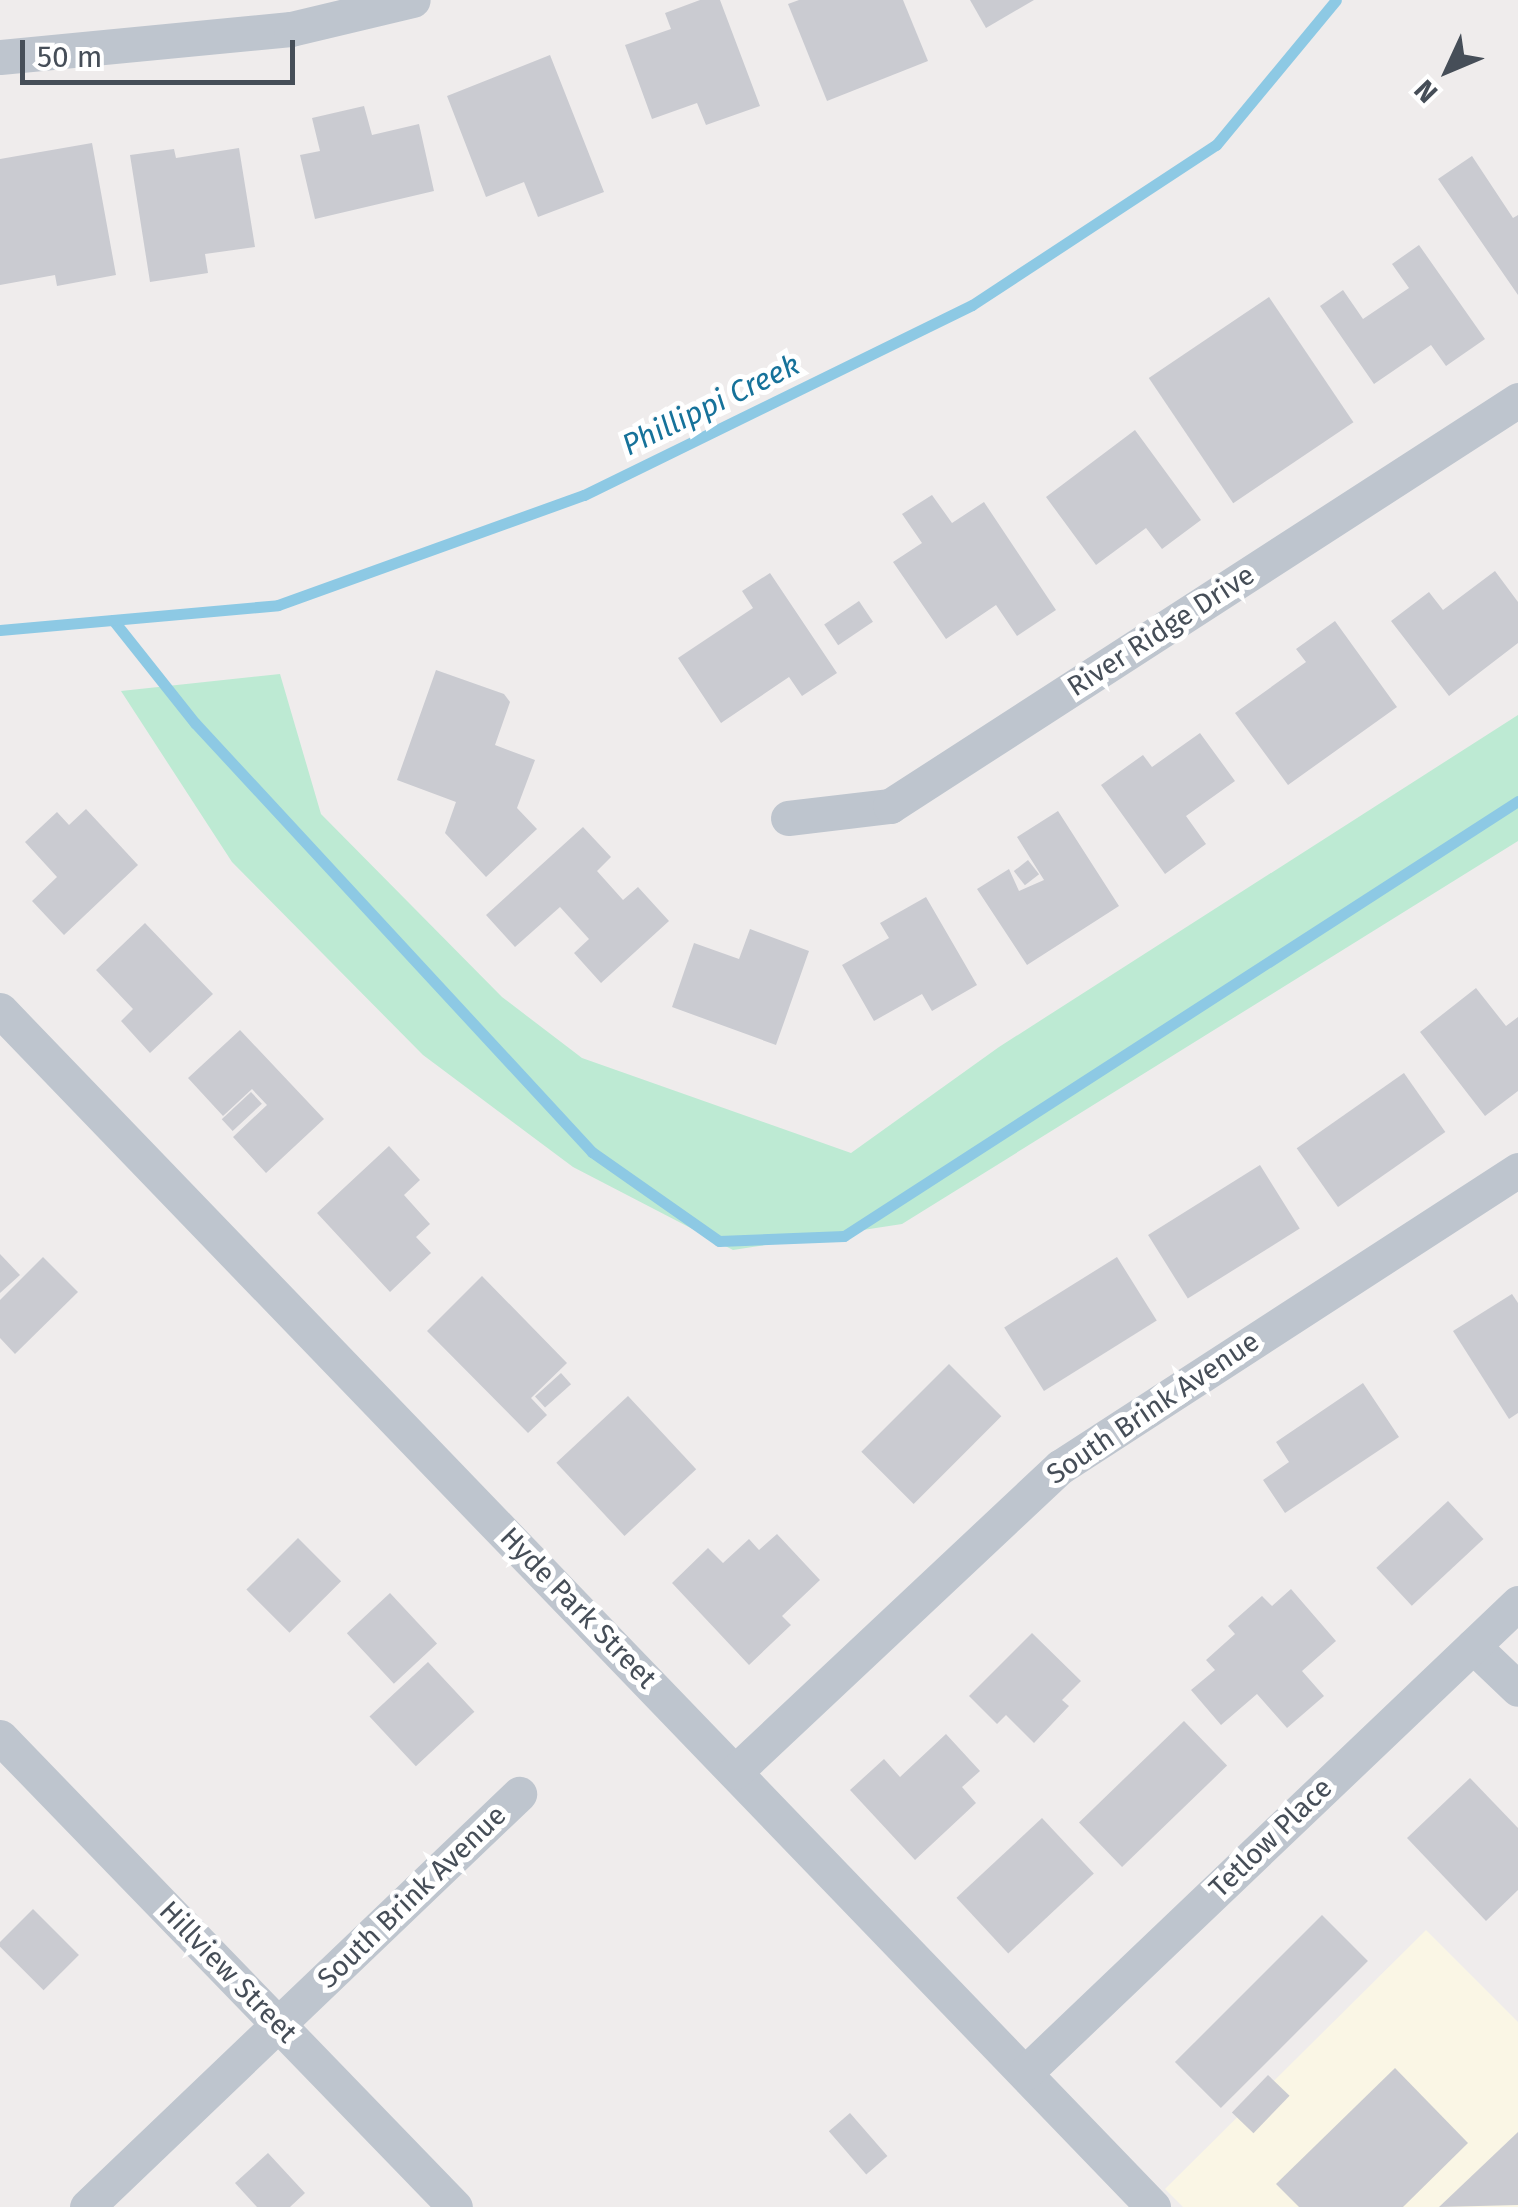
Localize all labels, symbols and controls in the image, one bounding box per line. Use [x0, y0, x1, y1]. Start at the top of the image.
scale bar [25, 20, 300, 82]
north arrow [1398, 20, 1498, 120]
text: 50 m [37, 39, 102, 75]
text: N [1408, 73, 1444, 109]
water label: Phillippi Creek [616, 347, 806, 463]
street label: River Ridge Drive [1061, 558, 1261, 704]
street label: South Brink Avenue [1041, 1325, 1265, 1491]
street label: Hyde Park Street [493, 1521, 663, 1695]
street label: Tetlow Place [1203, 1771, 1339, 1905]
street label: South Brink Avenue [311, 1799, 513, 1995]
street label: Hillview Street [152, 1894, 304, 2050]

